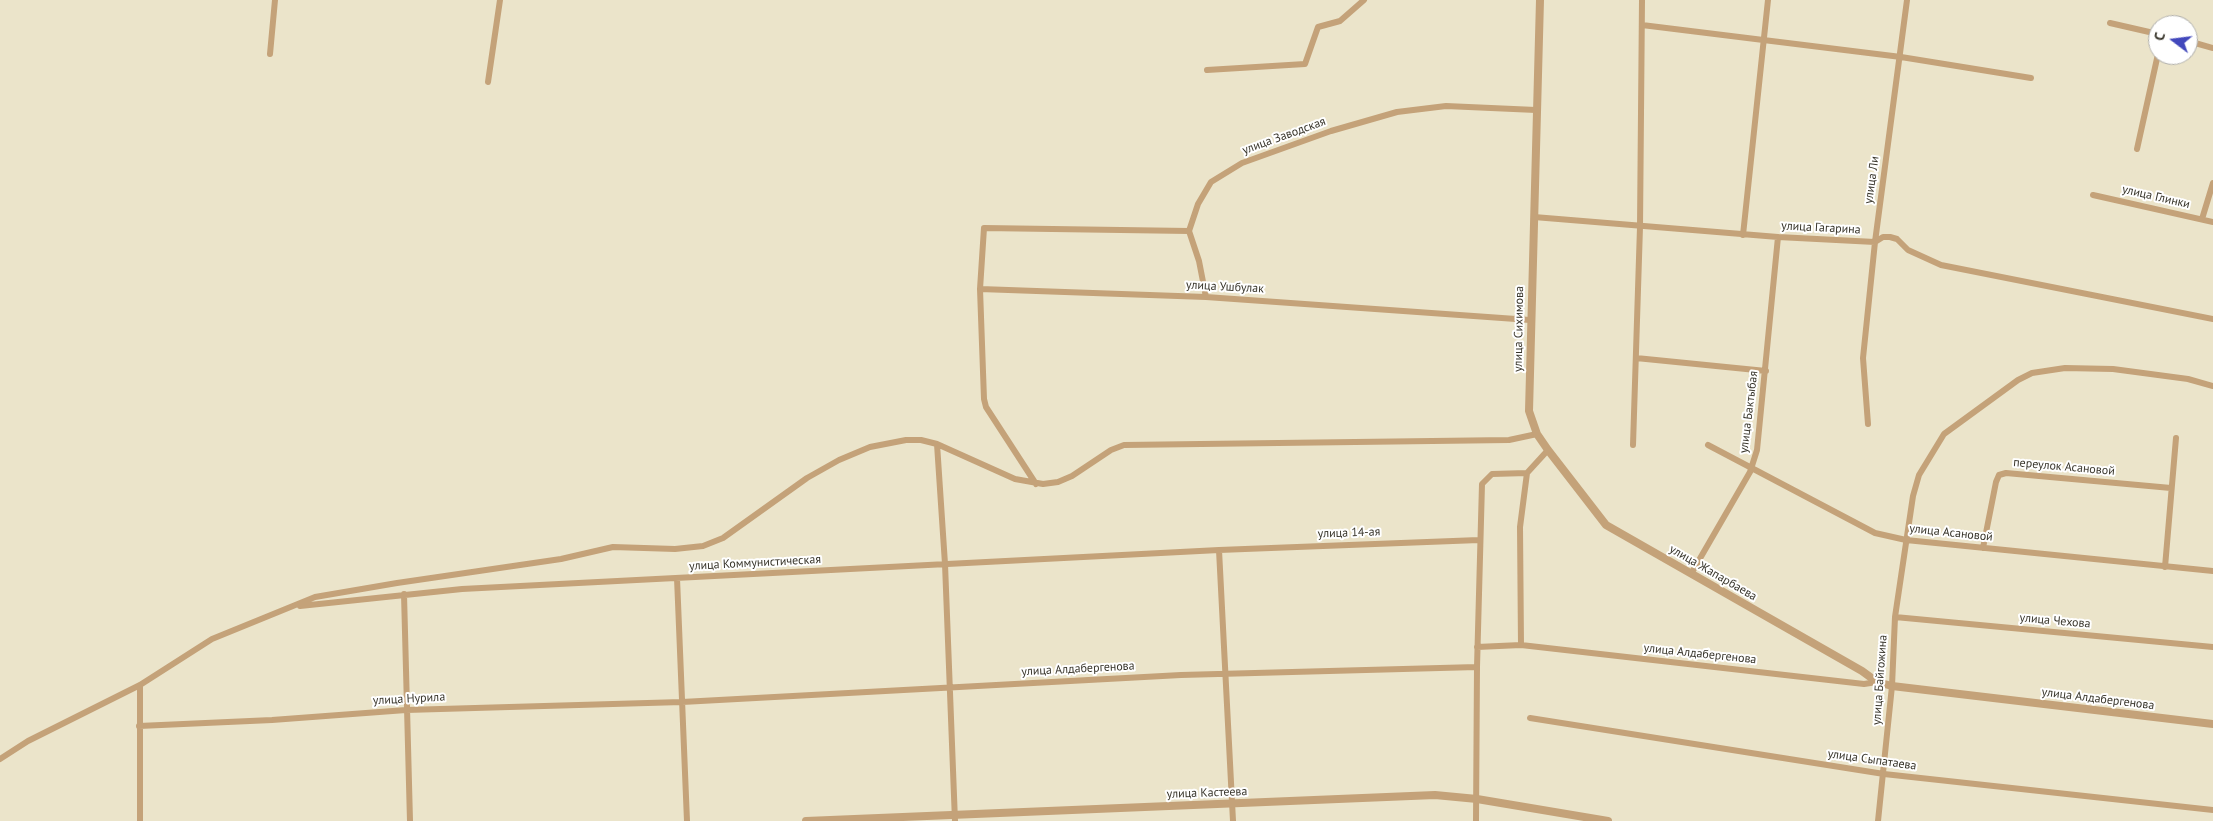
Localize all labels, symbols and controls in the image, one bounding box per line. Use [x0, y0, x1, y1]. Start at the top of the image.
north arrow [2148, 15, 2198, 65]
text: С [2150, 30, 2169, 42]
street label: улица Заводская [1240, 114, 1328, 158]
street label: улица Ли [1862, 155, 1882, 205]
street label: улица Глинки [2121, 182, 2191, 212]
street label: улица Гагарина [1781, 219, 1861, 237]
street label: улица Ушбулак [1186, 278, 1264, 296]
street label: улица Сихимова [1511, 286, 1527, 372]
street label: улица Бактыбая [1737, 370, 1761, 454]
street label: переулок Асановой [2013, 455, 2115, 479]
street label: улица Асановой [1909, 521, 1993, 545]
street label: улица 14-ая [1317, 525, 1381, 541]
street label: улица Жапарбаева [1667, 542, 1759, 604]
street label: улица Коммунистическая [689, 552, 821, 574]
street label: улица Чехова [2019, 611, 2091, 631]
street label: улица Байгожина [1870, 634, 1890, 726]
street label: улица Алдабергенова [1643, 641, 1757, 667]
street label: улица Алдабергенова [1021, 659, 1135, 679]
street label: улица Алдабергенова [2041, 685, 2155, 713]
street label: улица Нурила [372, 690, 446, 708]
street label: улица Сыпатаева [1827, 747, 1917, 773]
street label: улица Кастеева [1166, 784, 1248, 802]

